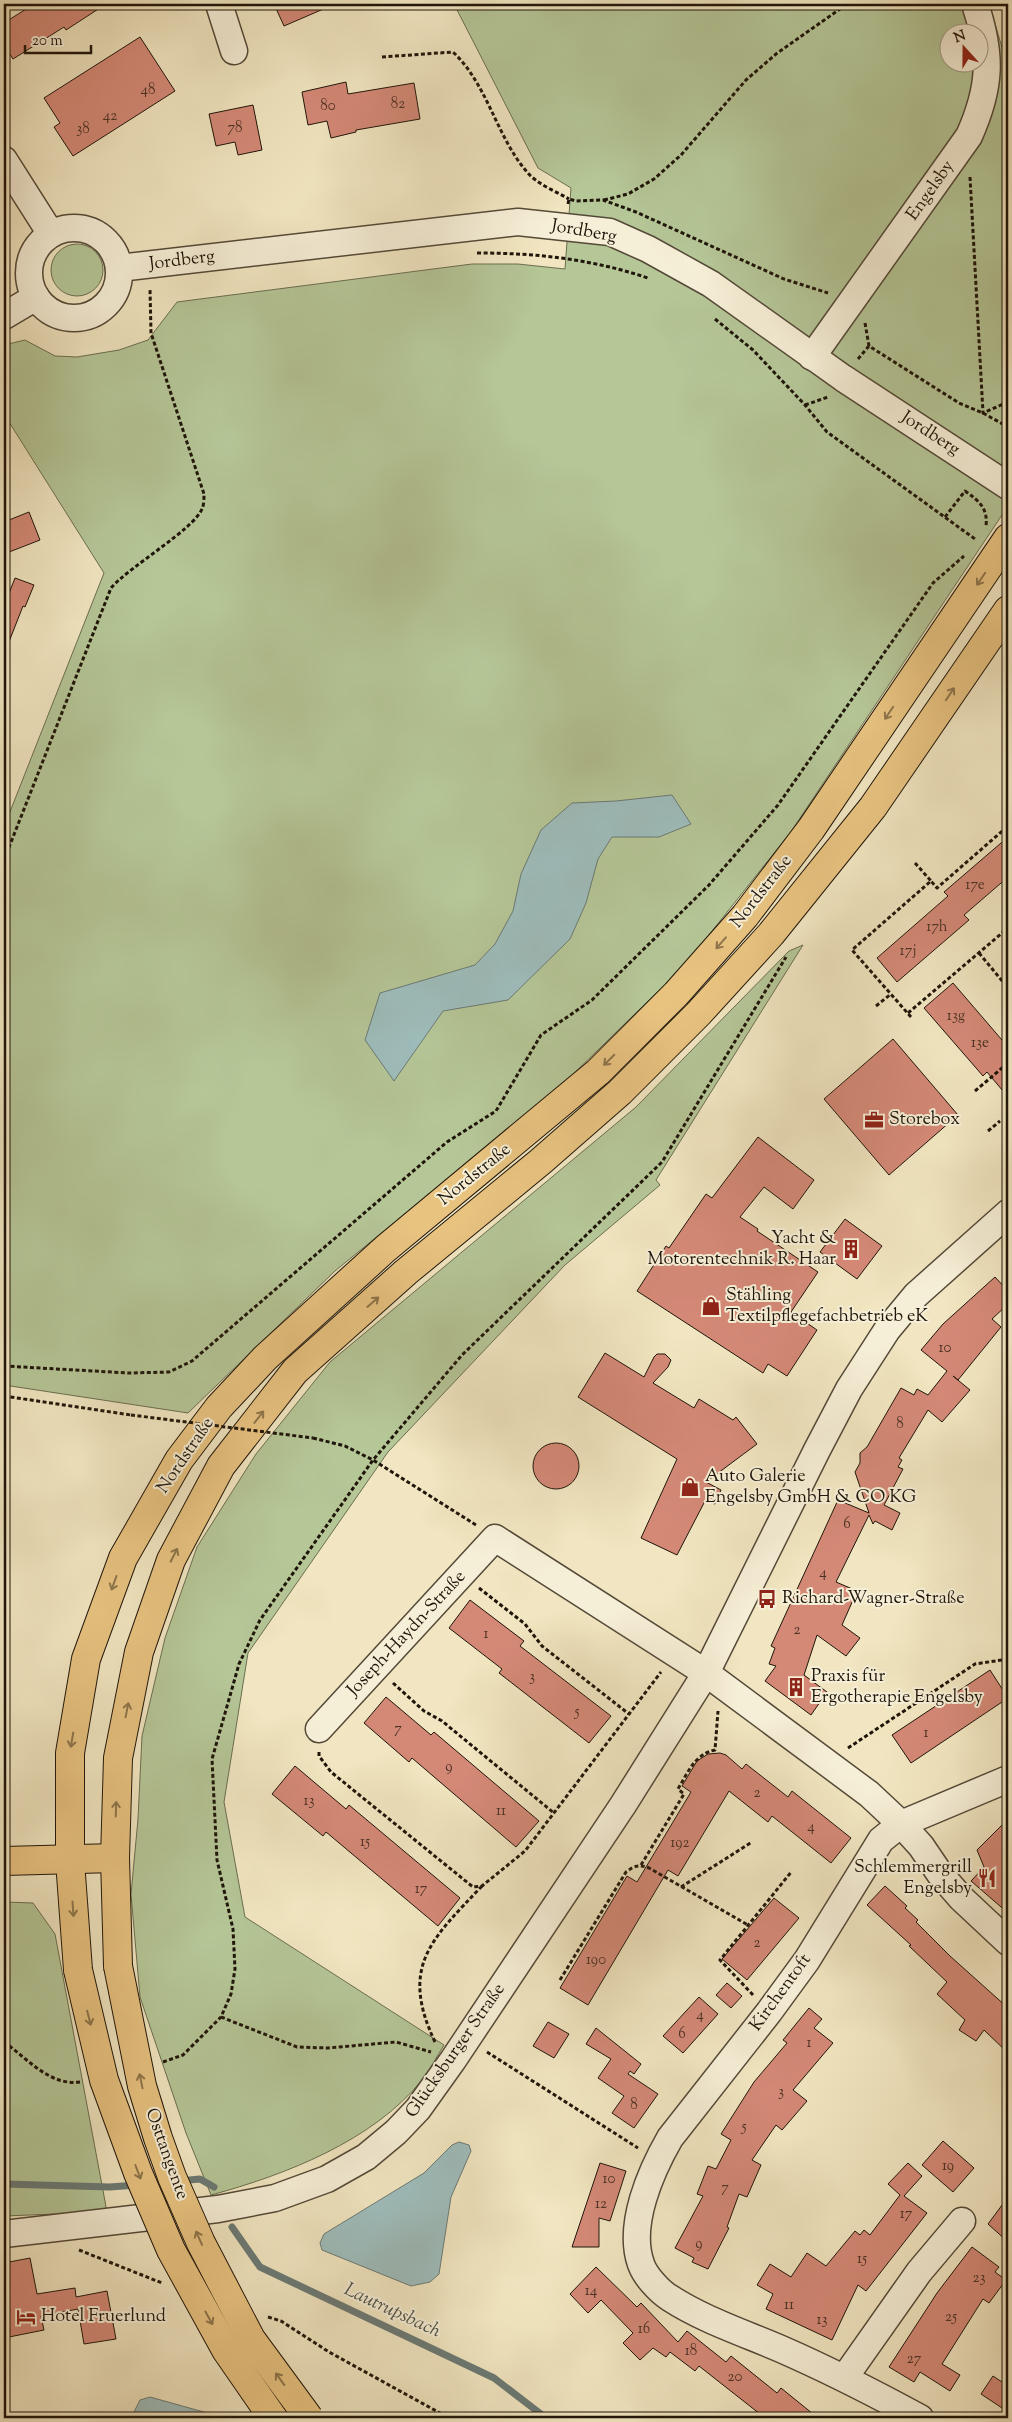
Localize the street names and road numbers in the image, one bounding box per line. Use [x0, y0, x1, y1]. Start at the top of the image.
street label: Engelsby [901, 155, 961, 227]
street label: Jordberg [548, 213, 619, 251]
street label: Jordberg [147, 244, 216, 278]
street label: Jordberg [894, 405, 965, 463]
street label: Nordstraße [725, 850, 799, 934]
street label: Nordstraße [433, 1138, 517, 1212]
street label: Nordstraße [151, 1413, 221, 1499]
street label: Joseph-Haydn-Straße [341, 1565, 473, 1704]
street label: Kirchentoft [744, 1949, 818, 2037]
street label: Glücksburger Straße [400, 1978, 512, 2124]
street label: Osttangente [137, 2105, 195, 2203]

